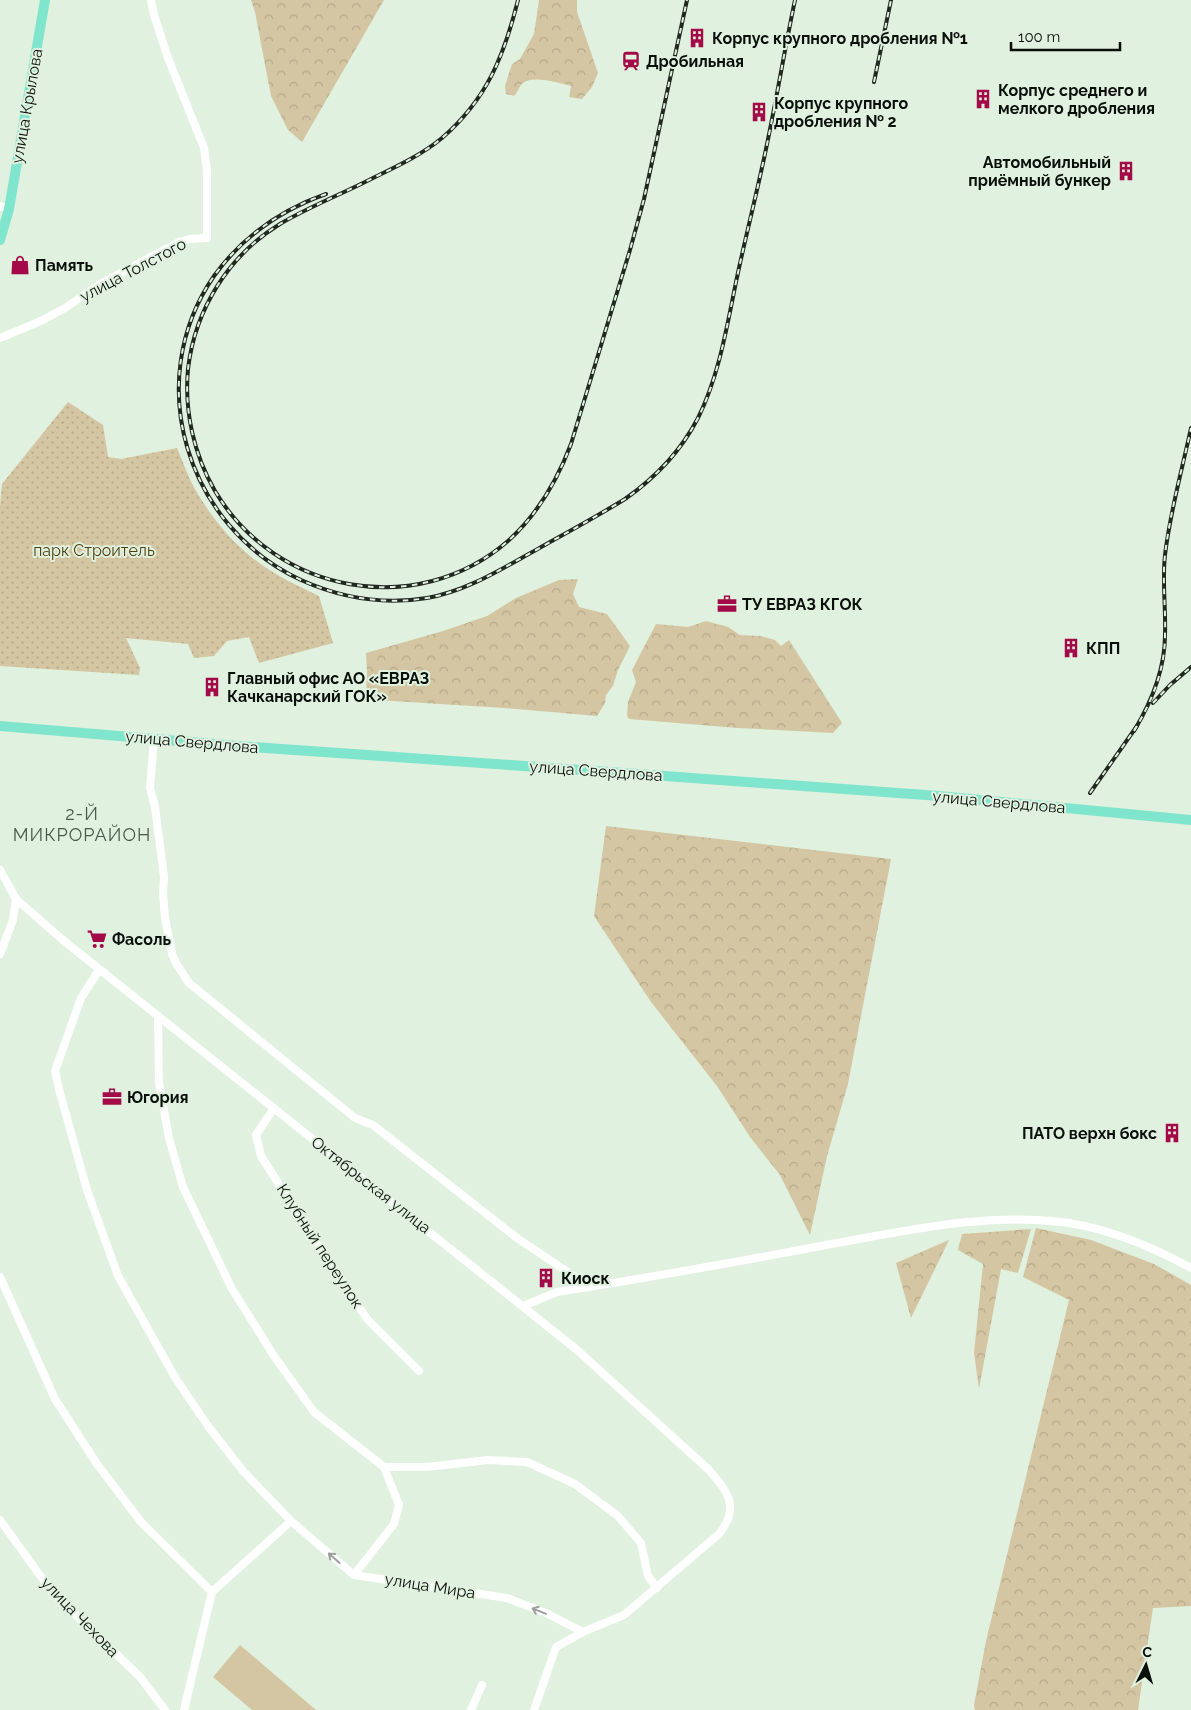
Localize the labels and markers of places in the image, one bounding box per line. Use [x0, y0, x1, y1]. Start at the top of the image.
building icon: Корпус крупного дробления №1 [686, 27, 708, 49]
place label: Корпус крупного дробления №1 [712, 29, 968, 48]
station icon: Дробильная [620, 50, 642, 72]
place label: Дробильная [646, 52, 744, 71]
place label: Корпус среднего и мелкого дробления [998, 81, 1155, 118]
building icon: Корпус среднего и мелкого дробления [972, 88, 994, 110]
place label: Корпус крупного дробления № 2 [774, 94, 908, 131]
building icon: Корпус крупного дробления № 2 [748, 101, 770, 123]
place label: Автомобильный приёмный бункер [968, 153, 1111, 190]
building icon: Автомобильный приёмный бункер [1115, 160, 1137, 182]
shop icon: Память [9, 254, 31, 276]
place label: Память [35, 256, 93, 275]
office icon: ТУ ЕВРАЗ КГОК [716, 593, 738, 615]
place label: ТУ ЕВРАЗ КГОК [742, 595, 863, 614]
building icon: КПП [1060, 637, 1082, 659]
place label: КПП [1086, 639, 1120, 658]
place label: Главный офис АО «ЕВРАЗ Качканарский ГОК» [227, 669, 430, 706]
building icon: Главный офис АО «ЕВРАЗ Качканарский ГОК» [201, 676, 223, 698]
supermarket icon: Фасоль [86, 928, 108, 950]
place label: Фасоль [112, 930, 171, 949]
office icon: Югория [101, 1086, 123, 1108]
place label: Югория [127, 1088, 188, 1107]
building icon: ПАТО верхн бокс [1161, 1122, 1183, 1144]
place label: ПАТО верхн бокс [1022, 1124, 1157, 1143]
building icon: Киоск [535, 1267, 557, 1289]
place label: Киоск [561, 1269, 610, 1288]

